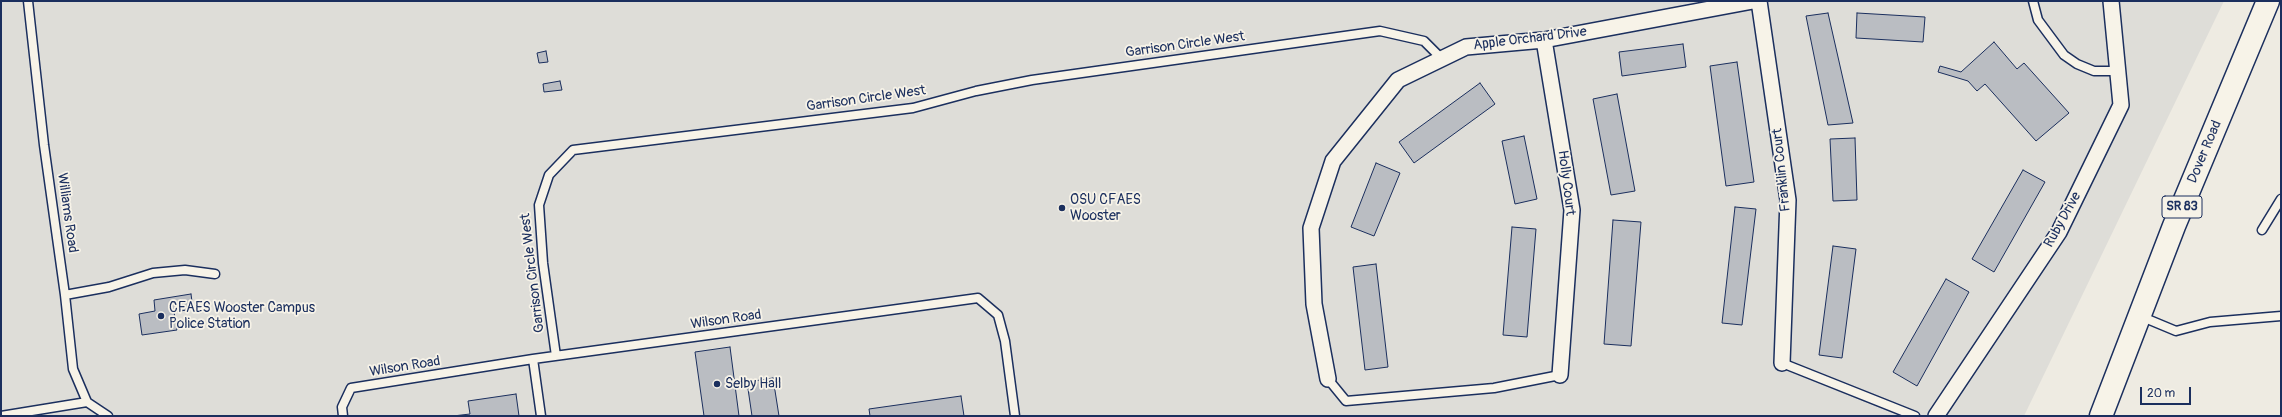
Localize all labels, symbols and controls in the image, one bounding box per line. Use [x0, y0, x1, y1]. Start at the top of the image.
street label: Apple Orchard Drive [1472, 24, 1588, 54]
street label: Garrison Circle West [1124, 28, 1246, 62]
street label: Garrison Circle West [805, 82, 927, 116]
street label: Dover Road [2184, 118, 2226, 186]
street label: Franklin Court [1769, 127, 1795, 213]
street label: Holly Court [1554, 149, 1578, 217]
street label: Williams Road [53, 172, 81, 254]
street label: Ruby Drive [2041, 189, 2085, 251]
place label: OSU CFAES Wooster [1070, 192, 1141, 224]
road number: SR 83 [2162, 196, 2202, 218]
marker: OSU CFAES Wooster [1057, 203, 1067, 213]
street label: Garrison Circle West [517, 212, 549, 334]
place label: CFAES Wooster Campus Police Station [169, 300, 315, 332]
street label: Wilson Road [689, 307, 763, 333]
marker: CFAES Wooster Campus Police Station [156, 311, 166, 321]
street label: Wilson Road [368, 353, 442, 381]
place label: Selby Hall [725, 376, 781, 392]
marker: Selby Hall [712, 379, 722, 389]
scale bar [2142, 379, 2193, 405]
text: 20 m [2147, 386, 2175, 401]

